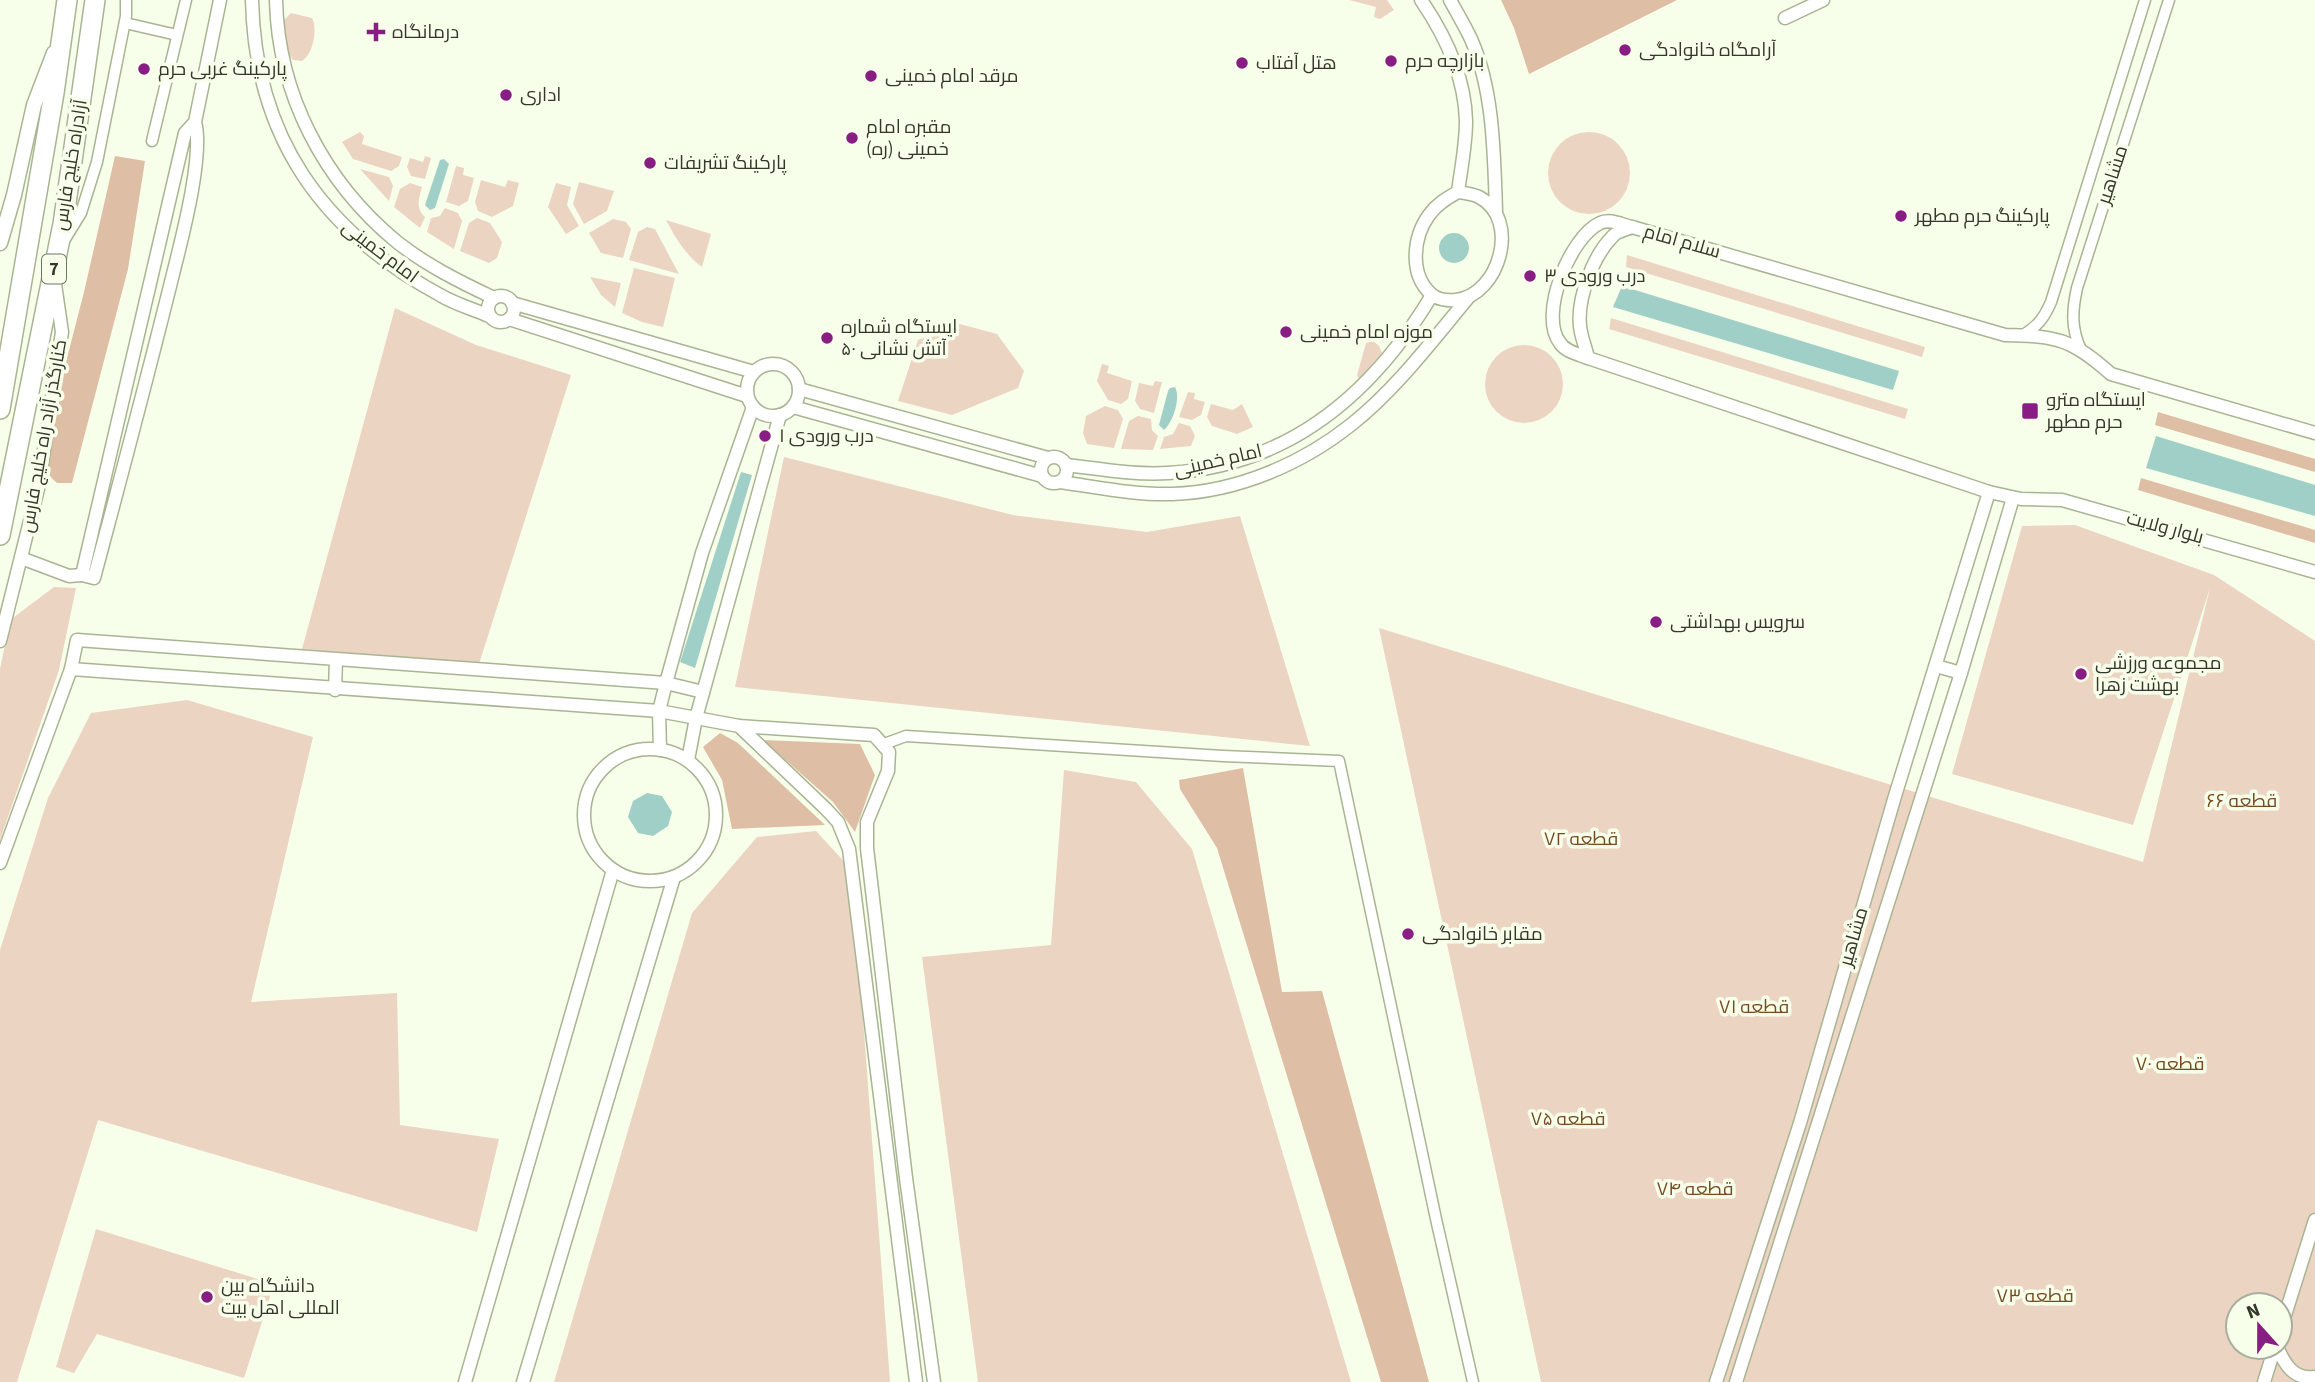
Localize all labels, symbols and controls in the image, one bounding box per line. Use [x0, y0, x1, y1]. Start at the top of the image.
place label: درمانگاه [392, 19, 459, 46]
marker: درمانگاه [366, 22, 386, 42]
place label: آرامگاه خانوادگی [1639, 37, 1776, 64]
marker: آرامگاه خانوادگی [1617, 42, 1633, 58]
place label: بازارچه حرم [1405, 48, 1484, 75]
place label: هتل آفتاب [1256, 50, 1337, 77]
marker: بازارچه حرم [1383, 53, 1399, 69]
marker: هتل آفتاب [1234, 55, 1250, 71]
place label: پارکینگ غربی حرم [158, 56, 287, 83]
marker: پارکینگ غربی حرم [136, 61, 152, 77]
place label: مرقد امام خمینی [885, 63, 1018, 90]
marker: مرقد امام خمینی [863, 68, 879, 84]
place label: اداری [520, 82, 561, 109]
marker: اداری [498, 87, 514, 103]
street label: آزادراه خلیج فارس [47, 98, 95, 232]
place label: مقبره امام خمینی (ره) [866, 114, 951, 163]
marker: مقبره امام خمینی (ره) [844, 130, 860, 146]
street label: مشاهیر [2090, 142, 2135, 209]
place label: پارکینگ تشریفات [664, 150, 787, 177]
marker: پارکینگ تشریفات [642, 155, 658, 171]
place label: پارکینگ حرم مطهر [1914, 203, 2050, 230]
marker: پارکینگ حرم مطهر [1893, 208, 1909, 224]
street label: امام خمینی [336, 214, 424, 290]
street label: سلام امام [1640, 218, 1724, 266]
road number: 7 [42, 255, 66, 284]
place label: درب ورودی ۳ [1544, 263, 1646, 290]
marker: درب ورودی ۳ [1522, 268, 1538, 284]
place label: ایستگاه شماره ۵۰ آتش نشانی [841, 314, 957, 363]
place label: موزه امام خمینی [1300, 319, 1433, 346]
marker: موزه امام خمینی [1278, 324, 1294, 340]
marker: ایستگاه شماره ۵۰ آتش نشانی [819, 330, 835, 346]
street label: کنارگذر آزاد راه خلیج فارس [14, 337, 74, 535]
place label: ایستگاه مترو حرم مطهر [2045, 387, 2146, 436]
marker: ایستگاه مترو حرم مطهر [2020, 401, 2040, 421]
place label: درب ورودی ۱ [779, 423, 874, 450]
marker: درب ورودی ۱ [757, 428, 773, 444]
street label: امام خمینی [1171, 438, 1265, 484]
street label: بلوار ولایت [2123, 505, 2207, 551]
place label: سرویس بهداشتی [1670, 609, 1805, 636]
marker: سرویس بهداشتی [1648, 614, 1664, 630]
place label: مجموعه ورزشی بهشت زهرا [2095, 650, 2221, 699]
marker: مجموعه ورزشی بهشت زهرا [2073, 666, 2089, 682]
park label: قطعه ۶۶ [2207, 788, 2277, 815]
park label: قطعه ۷۲ [1544, 826, 1618, 853]
street label: مشاهیر [1832, 904, 1875, 971]
place label: مقابر خانوادگی [1422, 921, 1543, 948]
marker: مقابر خانوادگی [1400, 926, 1416, 942]
park label: قطعه ۷۱ [1719, 994, 1789, 1021]
park label: قطعه ۷۰ [2135, 1051, 2205, 1078]
park label: قطعه ۷۵ [1531, 1106, 1605, 1133]
park label: قطعه ۷۴ [1656, 1176, 1734, 1203]
place label: دانشگاه بین المللی اهل بیت [221, 1273, 340, 1322]
park label: قطعه ۷۳ [1996, 1283, 2074, 1310]
marker: دانشگاه بین المللی اهل بیت [199, 1289, 215, 1305]
north arrow [2224, 1291, 2294, 1361]
text: N [2243, 1297, 2264, 1326]

